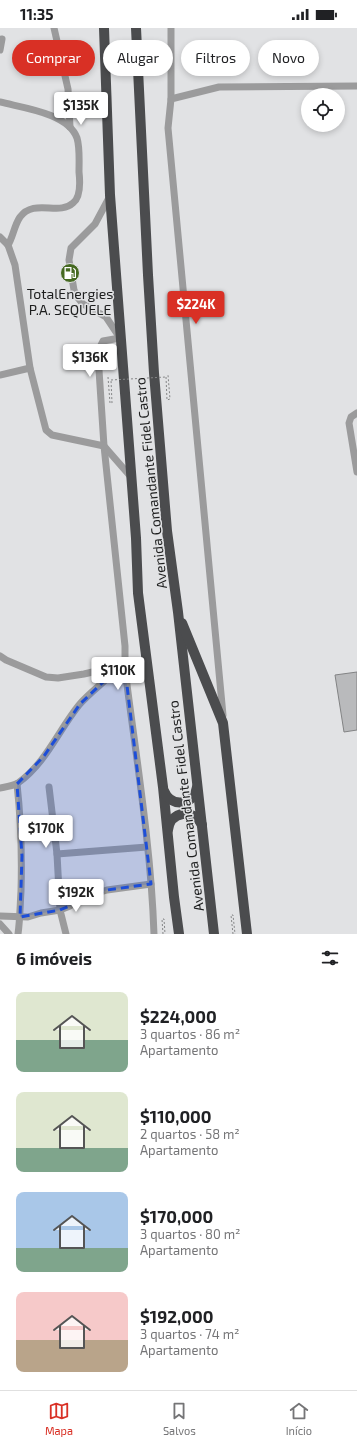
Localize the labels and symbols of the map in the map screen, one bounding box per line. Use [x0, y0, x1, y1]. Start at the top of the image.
pin: $135K [53, 92, 109, 126]
fuel station icon: TotalEnergies P.A. SEQUELE [59, 262, 81, 284]
place label: TotalEnergies P.A. SEQUELE [27, 285, 113, 318]
pin: $224K [168, 291, 224, 325]
pin: $136K [62, 344, 118, 378]
street label: Avenida Comandante Fidel Castro [131, 376, 170, 590]
pin: $110K [90, 657, 146, 691]
street label: Avenida Comandante Fidel Castro [164, 700, 207, 913]
pin: $170K [18, 815, 74, 849]
pin: $192K [48, 879, 104, 913]

